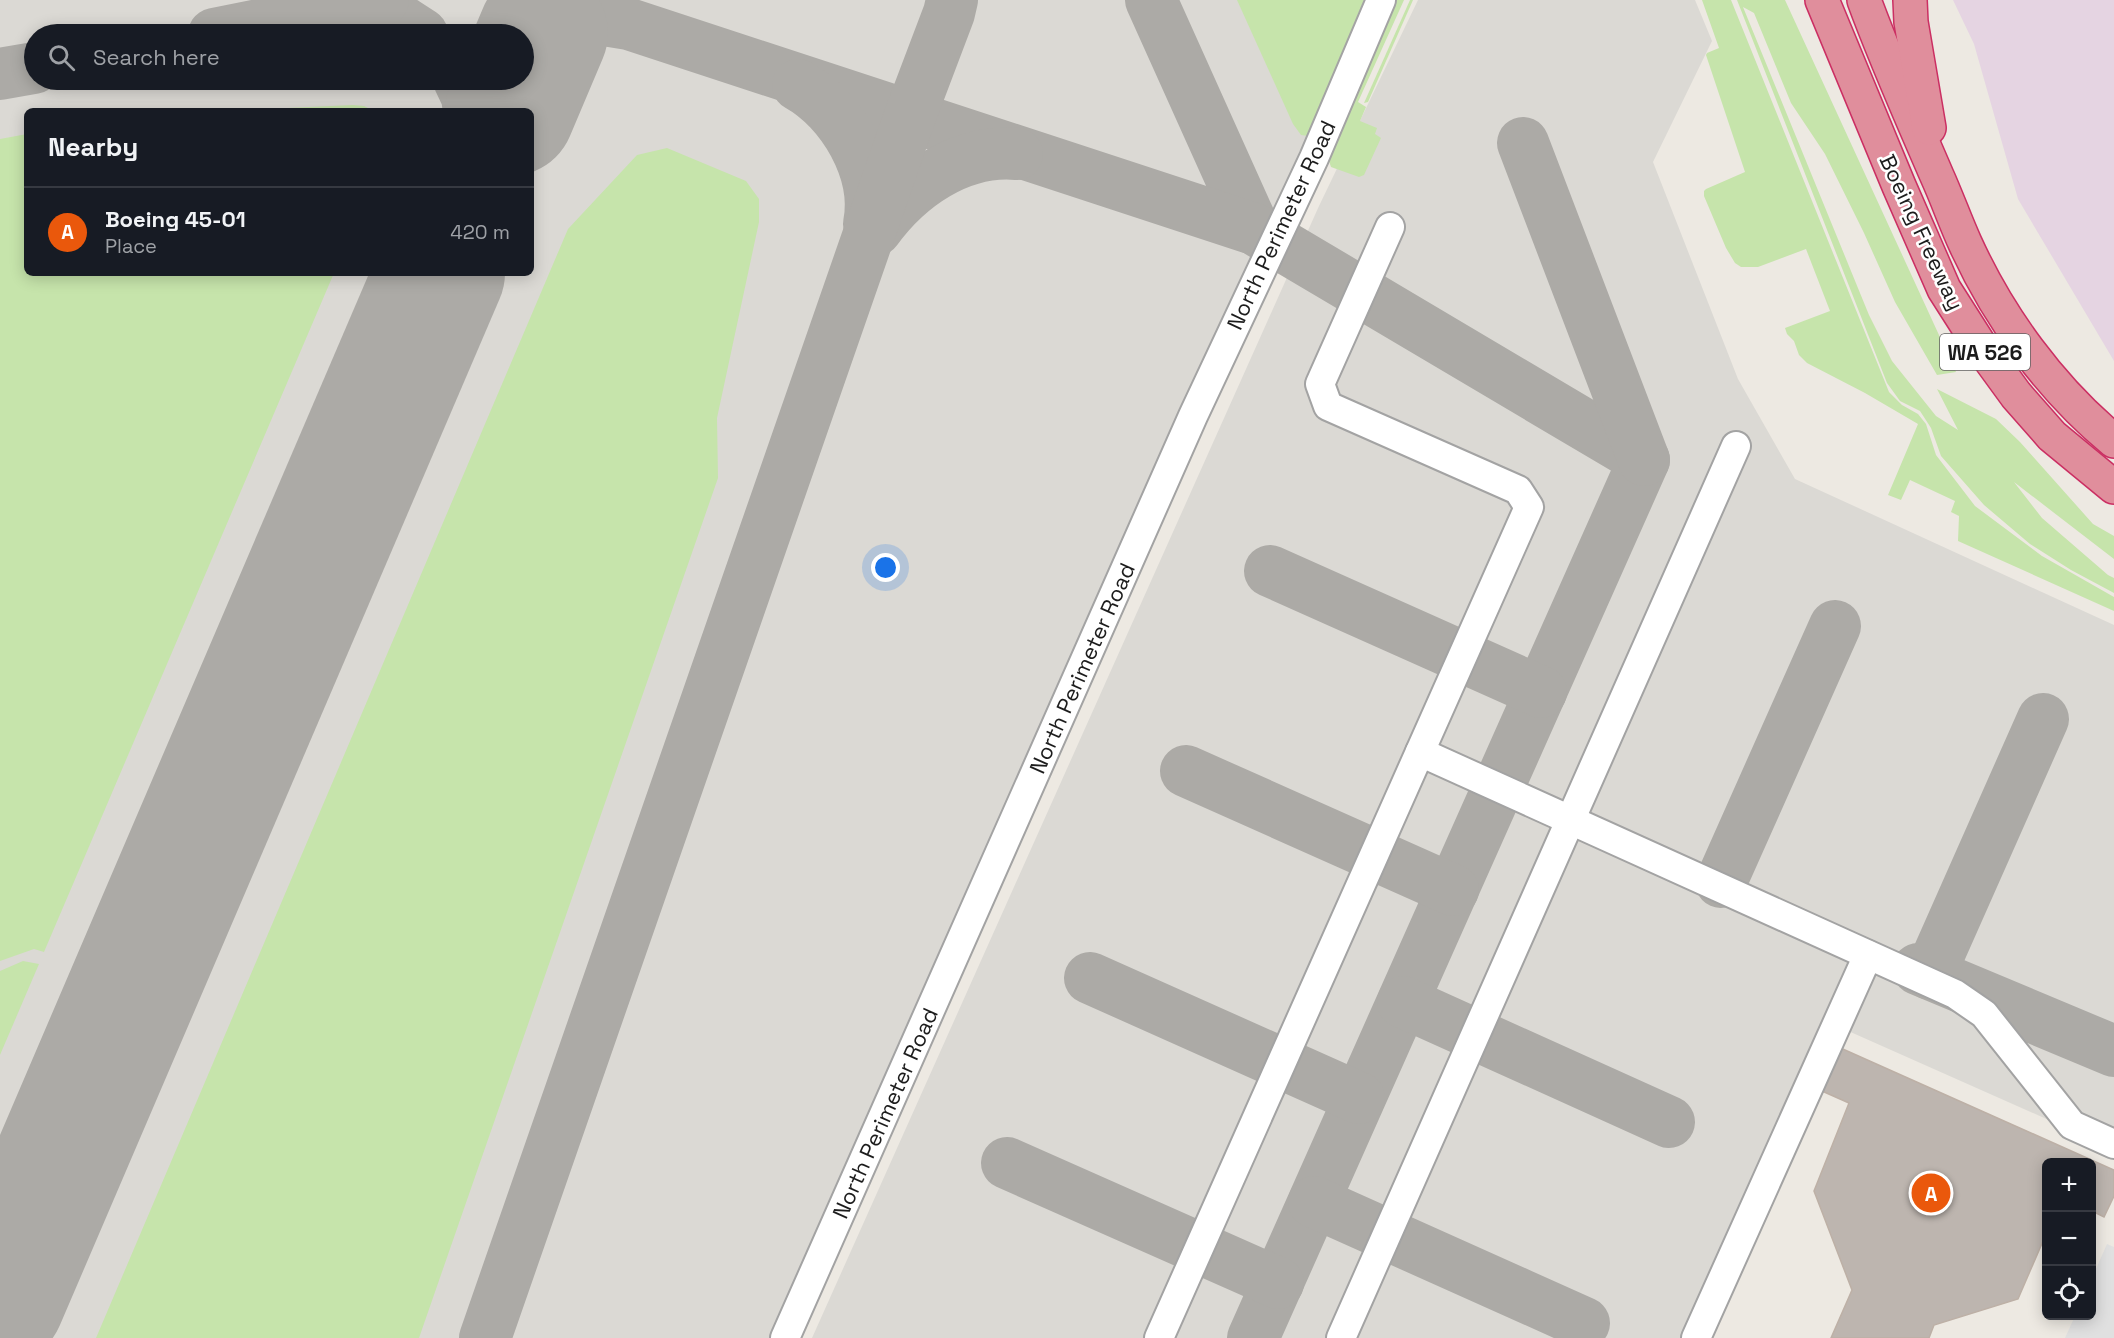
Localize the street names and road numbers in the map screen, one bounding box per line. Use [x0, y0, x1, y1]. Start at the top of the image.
street label: North Perimeter Road [1220, 116, 1342, 334]
street label: Boeing Freeway [1874, 150, 1970, 314]
road number: WA 526 [1940, 334, 2030, 370]
street label: North Perimeter Road [1023, 558, 1141, 778]
street label: North Perimeter Road [826, 1003, 944, 1223]

